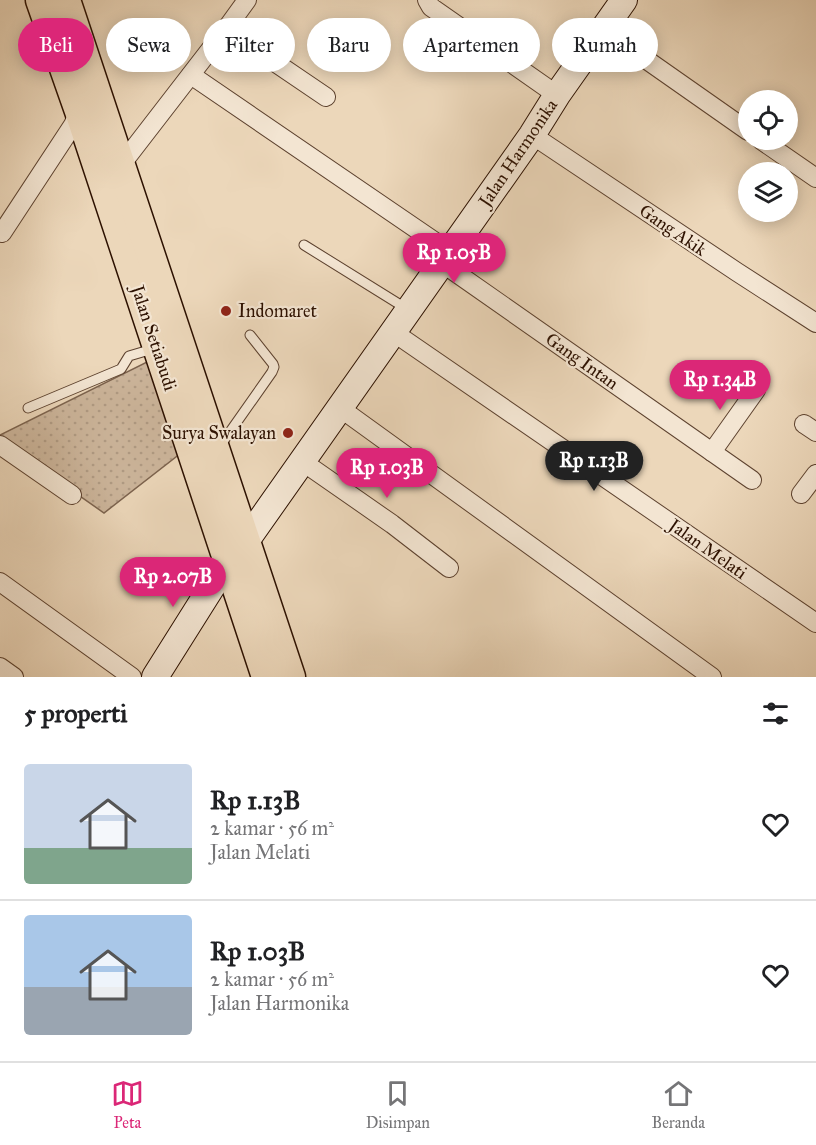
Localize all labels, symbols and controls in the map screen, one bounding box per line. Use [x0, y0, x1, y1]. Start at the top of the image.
chip: Beli [18, 18, 94, 72]
chip: Sewa [106, 18, 191, 72]
chip: Filter [203, 18, 295, 72]
chip: Baru [307, 18, 391, 72]
chip: Apartemen [403, 18, 540, 72]
chip: Rumah [552, 18, 658, 72]
map controls [738, 90, 798, 222]
button: locate [738, 90, 798, 150]
street label: Jalan Harmonika [473, 95, 563, 213]
button: layers [738, 162, 798, 222]
street label: Gang Akik [635, 199, 711, 262]
pin: Rp 1.05B [392, 233, 516, 284]
text: Rp 1.05B [417, 240, 491, 264]
street label: Jalan Setiabudi [125, 281, 181, 394]
place label: Indomaret [238, 300, 317, 322]
marker: Indomaret [219, 304, 233, 318]
street label: Gang Intan [541, 328, 623, 395]
pin: Rp 1.34B [658, 360, 782, 411]
text: Rp 1.34B [684, 367, 756, 391]
place label: Surya Swalayan [162, 422, 276, 444]
marker: Surya Swalayan [281, 426, 295, 440]
pin: Rp 1.13B [532, 441, 656, 492]
pin: Rp 1.03B [325, 448, 449, 499]
text: Rp 1.13B [559, 448, 629, 472]
text: Rp 1.03B [350, 455, 424, 479]
street label: Jalan Melati [663, 513, 751, 585]
pin: Rp 2.07B [111, 557, 235, 608]
text: Rp 2.07B [134, 564, 212, 588]
text: 5 properti [24, 697, 127, 729]
icon: filters [759, 697, 792, 730]
text: Rp 1.13B [210, 784, 300, 816]
icon: home [72, 788, 144, 860]
icon: heart [759, 808, 792, 841]
text: 2 kamar · 56 m² [210, 816, 334, 840]
text: Jalan Melati [210, 840, 310, 864]
text: Rp 1.03B [210, 935, 305, 967]
icon: home [72, 939, 144, 1011]
icon: heart [759, 959, 792, 992]
text: 2 kamar · 56 m² [210, 967, 334, 991]
text: Jalan Harmonika [210, 991, 349, 1015]
tab: Peta [111, 1077, 144, 1132]
tab: Disimpan [366, 1077, 430, 1132]
tab: Beranda [652, 1077, 705, 1132]

